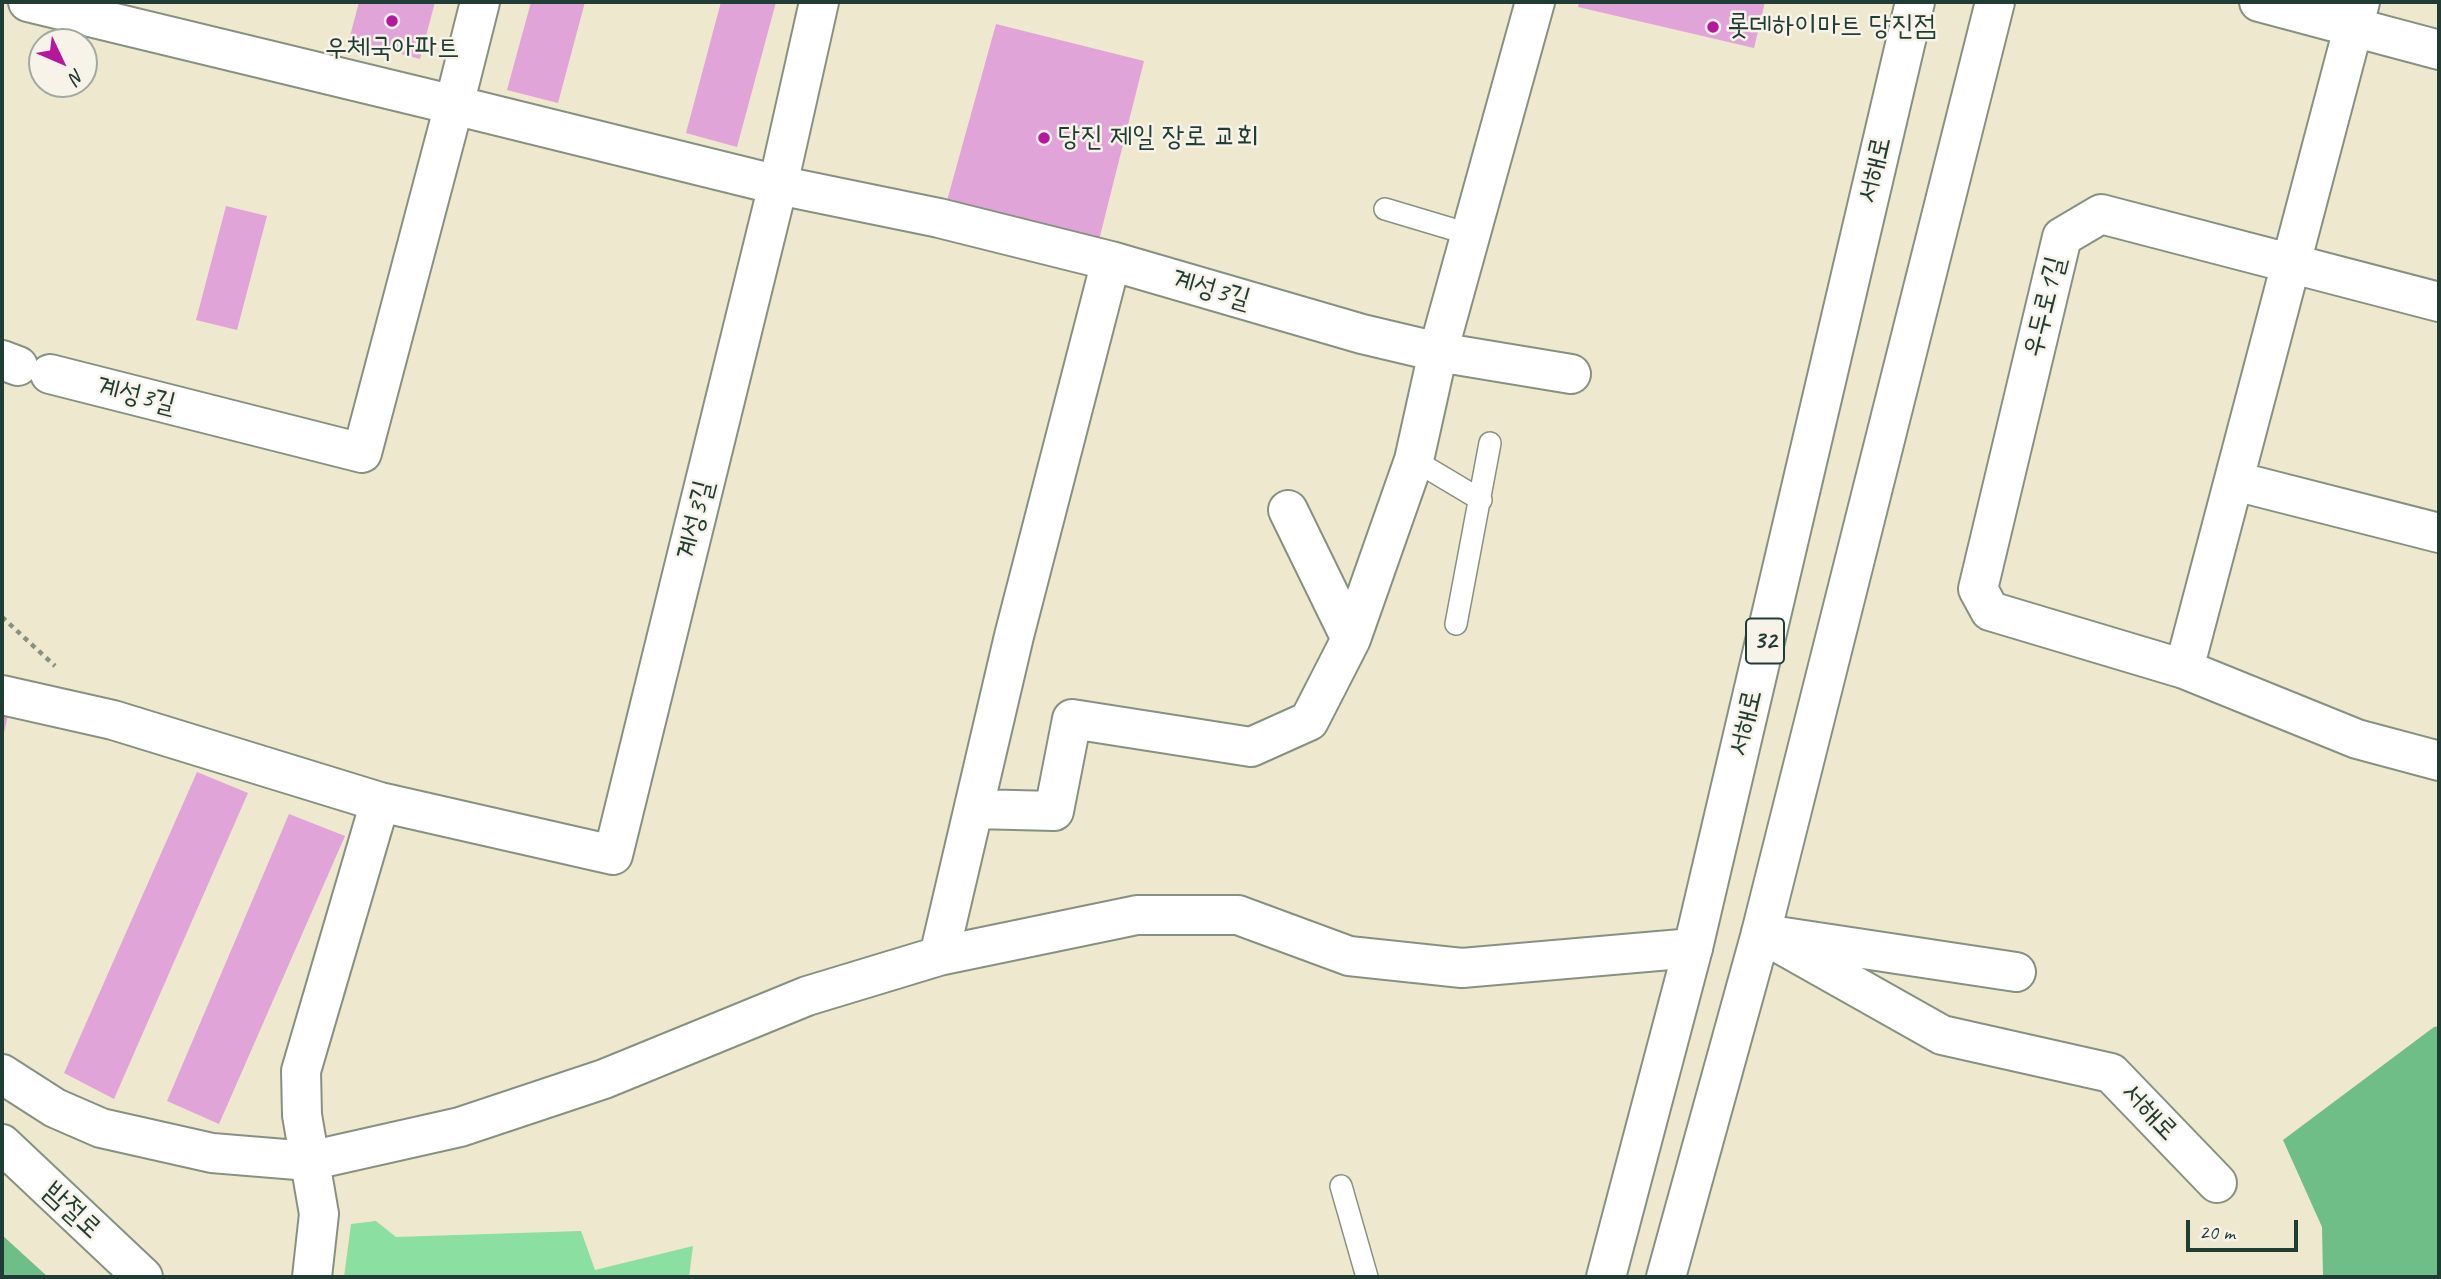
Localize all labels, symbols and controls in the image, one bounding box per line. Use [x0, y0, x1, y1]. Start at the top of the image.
place label: 롯데하이마트 당진점 [1727, 10, 1937, 44]
marker: 우체국아파트 [384, 13, 400, 29]
marker: 롯데하이마트 당진점 [1705, 19, 1721, 35]
north arrow [28, 28, 98, 98]
place label: 우체국아파트 [324, 32, 460, 66]
text: N [64, 64, 89, 89]
place label: 당진 제일 장로 교회 [1058, 121, 1259, 155]
marker: 당진 제일 장로 교회 [1036, 130, 1052, 146]
street label: 서해로 [1851, 133, 1899, 207]
street label: 우두로1길 [2016, 253, 2074, 361]
street label: 계성3길 [1168, 263, 1254, 317]
street label: 계성3길 [93, 370, 179, 422]
street label: 계성3길 [670, 477, 722, 563]
road number: 32 [1746, 618, 1784, 664]
street label: 서해로 [1722, 686, 1770, 760]
street label: 서해로 [2113, 1076, 2185, 1148]
street label: 밤절로 [36, 1176, 108, 1246]
scale bar [2189, 1206, 2301, 1250]
text: 20 m [2199, 1219, 2235, 1245]

